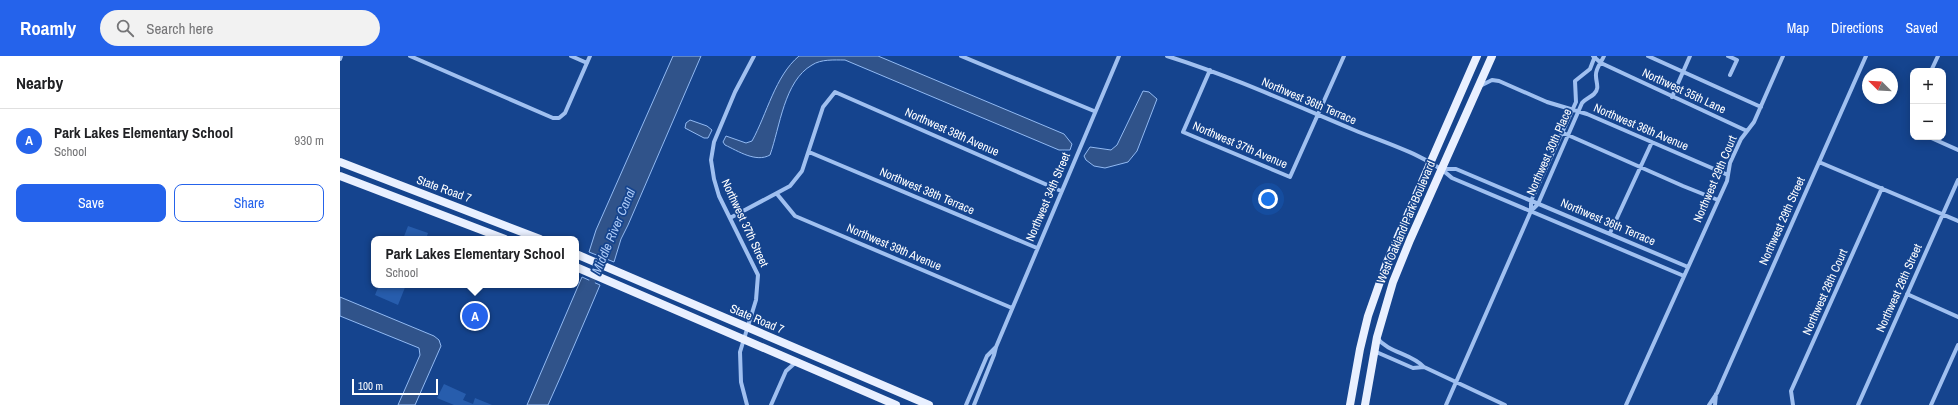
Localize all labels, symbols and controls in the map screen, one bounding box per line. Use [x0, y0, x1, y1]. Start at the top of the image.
search box [100, 10, 380, 46]
text: Roamly [20, 15, 76, 41]
icon: search [114, 17, 136, 39]
text: Search here [146, 18, 213, 39]
text: Map [1787, 19, 1809, 37]
text: Directions [1831, 19, 1883, 37]
text: Saved [1905, 19, 1938, 37]
street label: Northwest 35th Lane [1639, 65, 1729, 117]
north arrow [1862, 68, 1898, 104]
map controls [1910, 68, 1946, 140]
button: + [1910, 68, 1946, 104]
text: Nearby [16, 71, 63, 94]
street label: Northwest 36th Terrace [1259, 74, 1359, 128]
street label: Northwest 36th Avenue [1591, 100, 1691, 154]
street label: Northwest 38th Avenue [902, 104, 1002, 160]
button: − [1910, 104, 1946, 140]
street label: Northwest 30th Place [1523, 106, 1575, 198]
street label: Northwest 37th Avenue [1190, 118, 1290, 172]
text: Park Lakes Elementary School [54, 122, 233, 143]
text: A [25, 132, 33, 149]
text: 930 m [294, 132, 324, 149]
street label: Northwest 29th Court [1689, 133, 1741, 225]
text: School [54, 143, 87, 160]
street label: Northwest 34th Street [1022, 150, 1074, 244]
street label: West Oakland Park Boulevard [1373, 158, 1439, 286]
street label: Northwest 38th Terrace [877, 164, 977, 218]
street label: State Road 7 [414, 172, 474, 207]
street label: Northwest 29th Street [1755, 174, 1809, 268]
street label: Northwest 37th Street [718, 176, 772, 270]
button: Save [16, 184, 166, 222]
button: Share [174, 184, 324, 222]
water label: Middle River Canal [588, 185, 639, 277]
your location [1258, 189, 1278, 209]
street label: Northwest 36th Terrace [1558, 195, 1658, 249]
street label: Northwest 39th Avenue [844, 220, 944, 274]
popup [371, 236, 579, 288]
street label: Northwest 28th Street [1872, 241, 1926, 335]
text: Park Lakes Elementary School [385, 243, 565, 264]
street label: Northwest 28th Court [1799, 246, 1851, 338]
text: School [385, 264, 418, 281]
street label: State Road 7 [727, 300, 787, 338]
pin: A [462, 301, 488, 331]
scale bar [352, 377, 438, 396]
text: 100 m [358, 379, 383, 393]

